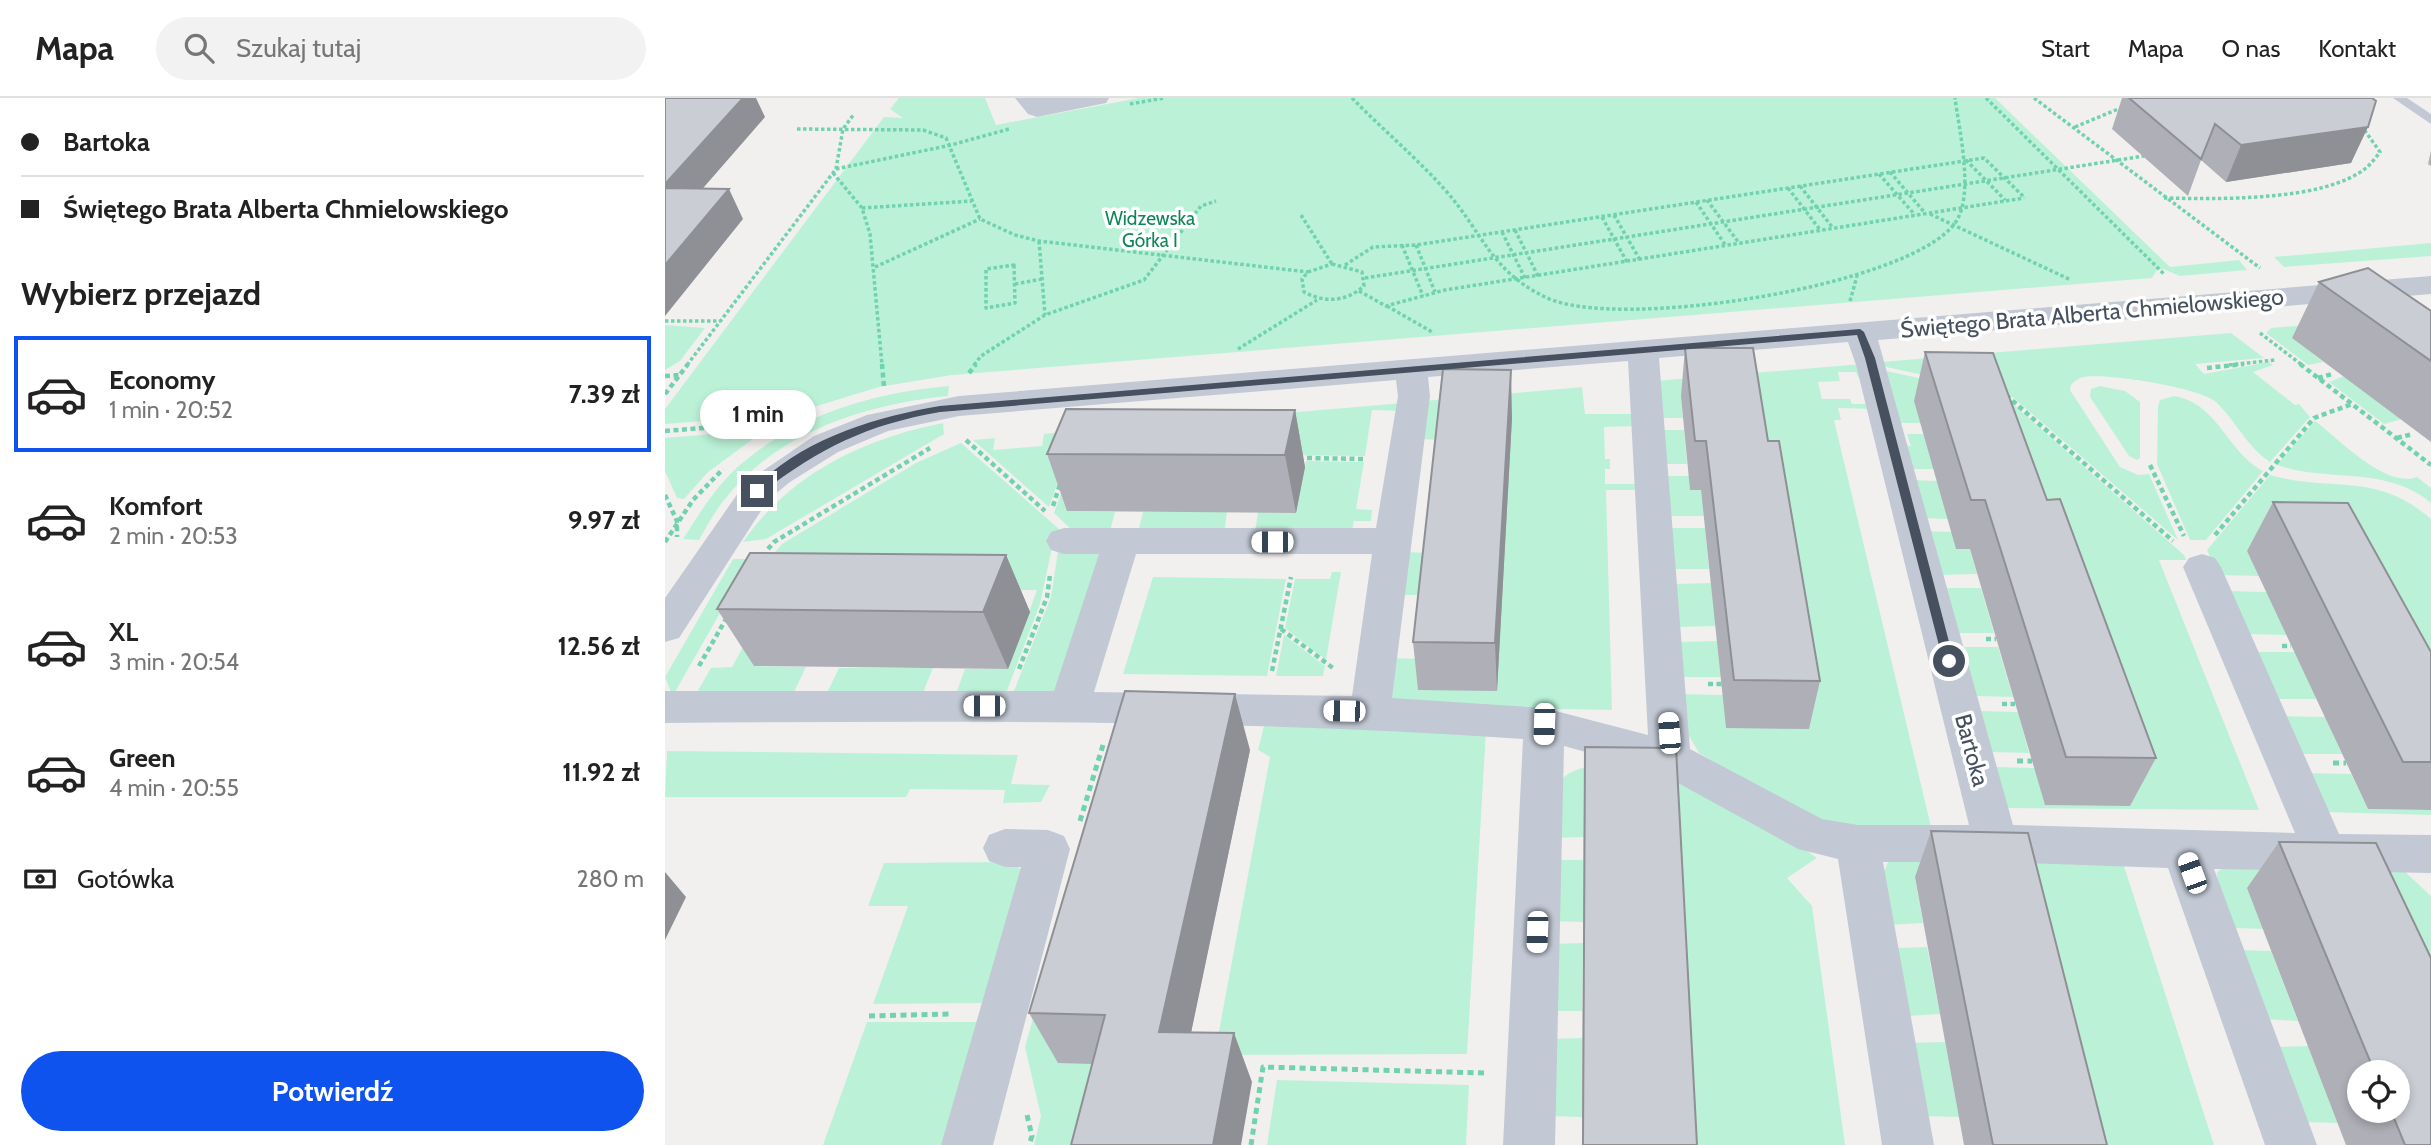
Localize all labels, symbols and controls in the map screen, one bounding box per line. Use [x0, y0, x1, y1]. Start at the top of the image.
search box [156, 17, 646, 80]
text: Mapa [35, 28, 114, 68]
icon: search [180, 29, 218, 67]
text: Szukaj tutaj [236, 32, 361, 64]
text: Start [2041, 34, 2090, 63]
text: Mapa [2128, 34, 2184, 63]
text: O nas [2222, 34, 2280, 63]
text: Kontakt [2318, 34, 2396, 63]
text: Bartoka [63, 126, 150, 158]
text: Świętego Brata Alberta Chmielowskiego [63, 193, 509, 225]
park label: Widzewska Górka I [1105, 207, 1195, 252]
text: Wybierz przejazd [21, 274, 261, 313]
street label: Świętego Brata Alberta Chmielowskiego [1899, 282, 2285, 344]
icon: car [25, 363, 88, 426]
text: Economy [109, 364, 215, 396]
text: 7.39 zł [568, 378, 640, 410]
callout: 1 min [699, 390, 815, 438]
text: 1 min · 20:52 [109, 396, 233, 424]
text: 1 min [732, 400, 784, 428]
route end [741, 475, 773, 507]
icon: car [25, 489, 88, 552]
text: Komfort [109, 490, 203, 522]
text: 9.97 zł [568, 504, 640, 536]
text: 2 min · 20:53 [109, 522, 238, 550]
car [1252, 532, 1294, 553]
icon: car [25, 615, 88, 678]
text: XL [109, 616, 138, 648]
text: 12.56 zł [558, 630, 640, 662]
route start [1933, 645, 1965, 677]
text: 3 min · 20:54 [109, 648, 239, 676]
car [964, 696, 1006, 717]
car [1323, 700, 1366, 722]
car [1533, 703, 1556, 745]
car [1658, 711, 1681, 755]
street label: Bartoka [1949, 711, 1995, 789]
icon: car [25, 741, 88, 804]
text: Green [109, 742, 176, 774]
text: 11.92 zł [562, 756, 640, 788]
text: 4 min · 20:55 [109, 774, 239, 802]
car [2175, 850, 2210, 896]
icon: cash [21, 860, 59, 898]
text: Gotówka [77, 863, 174, 895]
text: 280 m [577, 865, 644, 893]
car [1526, 911, 1549, 953]
button: Potwierdź [21, 1051, 644, 1131]
map controls [2347, 1060, 2410, 1123]
button: locate [2347, 1060, 2410, 1123]

